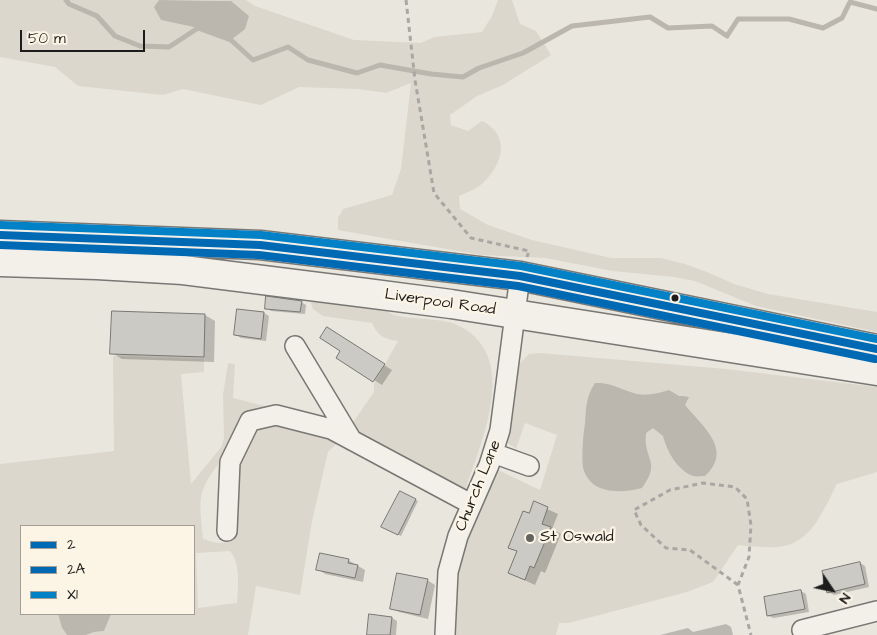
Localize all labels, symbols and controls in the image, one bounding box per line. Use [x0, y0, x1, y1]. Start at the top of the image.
scale bar [22, 20, 148, 52]
text: 50 m [28, 28, 66, 49]
street label: Liverpool Road [383, 286, 497, 320]
unlabelled marker [670, 293, 680, 303]
street label: Church Lane [452, 438, 506, 534]
legend [20, 525, 195, 615]
place label: St Oswald [540, 528, 614, 548]
marker: St Oswald [524, 532, 536, 544]
text: 2 [67, 534, 76, 555]
text: 2A [67, 559, 85, 580]
north arrow [807, 565, 857, 615]
text: X1 [67, 584, 78, 605]
text: N [834, 589, 855, 608]

